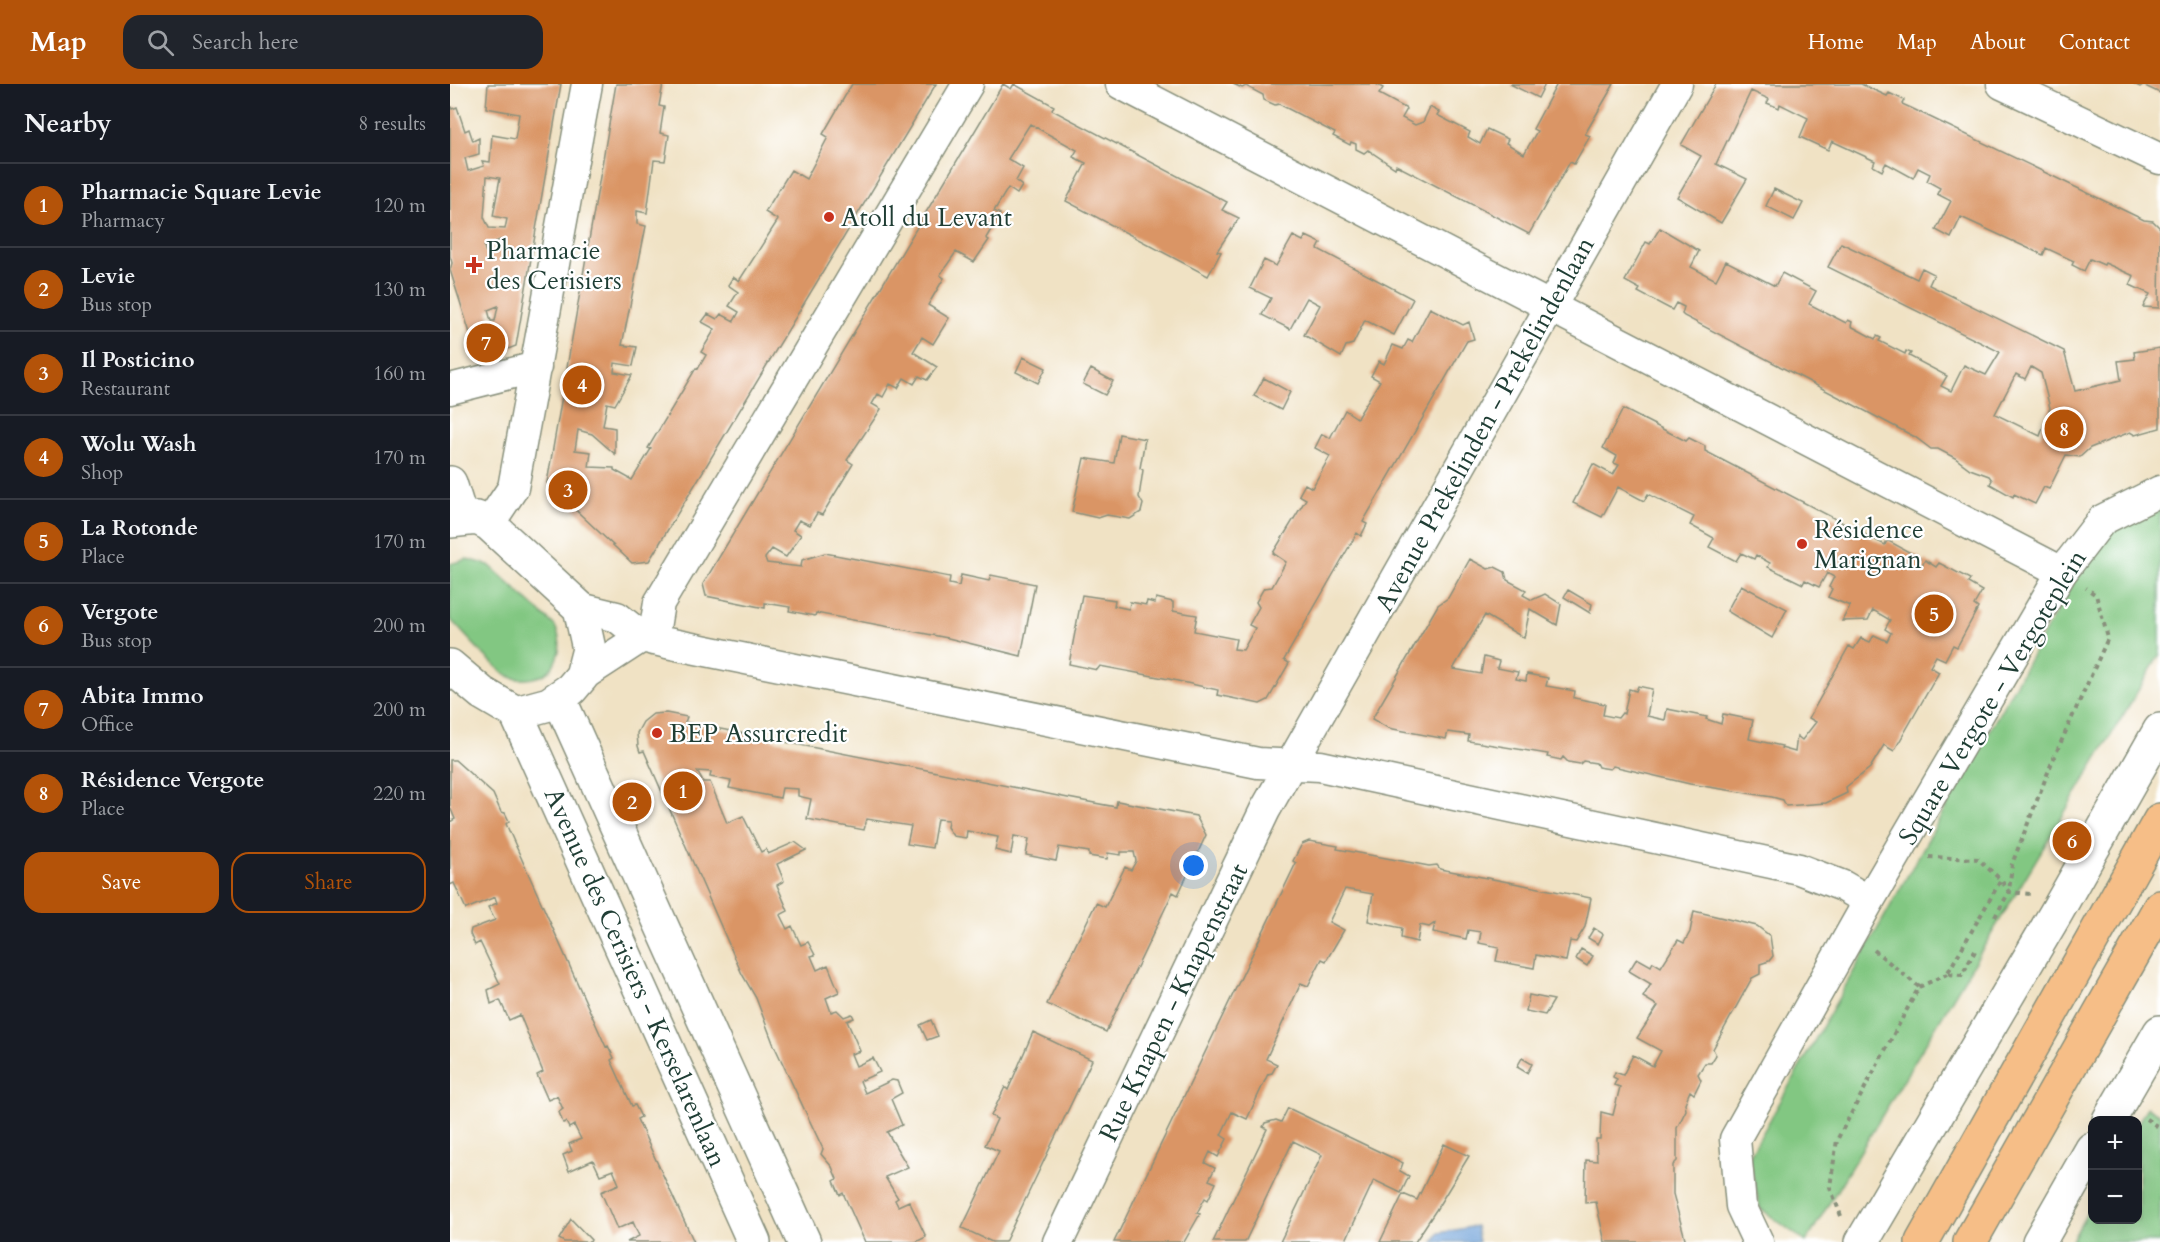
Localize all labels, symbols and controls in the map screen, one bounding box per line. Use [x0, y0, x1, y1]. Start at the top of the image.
search box [123, 15, 543, 69]
text: Map [30, 23, 87, 61]
icon: search [144, 26, 177, 59]
text: Search here [192, 27, 299, 57]
text: Home [1808, 28, 1864, 57]
text: Map [1897, 28, 1937, 57]
text: About [1970, 28, 2026, 57]
text: Contact [2059, 28, 2130, 57]
text: Nearby [24, 106, 112, 141]
text: 8 results [358, 110, 426, 137]
text: Pharmacie Square Levie [81, 177, 322, 207]
text: 1 [38, 192, 49, 219]
text: 120 m [373, 192, 426, 219]
place label: Atoll du Levant [841, 200, 1012, 235]
text: Pharmacy [81, 207, 165, 234]
marker: Atoll du Levant [822, 210, 836, 224]
street label: Avenue Prekelinden - Prekelindenlaan [1366, 230, 1603, 618]
place label: Pharmacie des Cerisiers [486, 233, 622, 298]
marker: Pharmacie des Cerisiers [467, 258, 481, 272]
text: Levie [81, 261, 135, 291]
text: 2 [38, 276, 49, 303]
text: 130 m [373, 276, 426, 303]
text: Bus stop [81, 291, 152, 318]
pin: 7 [466, 320, 506, 366]
text: Il Posticino [81, 345, 195, 375]
text: 3 [38, 360, 49, 387]
text: 160 m [373, 360, 426, 387]
pin: 4 [562, 362, 602, 408]
text: Restaurant [81, 375, 170, 402]
pin: 8 [2044, 406, 2084, 452]
text: Wolu Wash [81, 429, 196, 459]
text: 4 [38, 444, 49, 471]
text: 170 m [373, 444, 426, 471]
text: Shop [81, 459, 123, 486]
pin: 3 [548, 468, 588, 512]
place label: Résidence Marignan [1814, 512, 1924, 577]
text: La Rotonde [81, 513, 198, 543]
text: 5 [38, 528, 49, 555]
text: 170 m [373, 528, 426, 555]
marker: Résidence Marignan [1795, 537, 1809, 551]
text: Place [81, 543, 125, 570]
street label: Square Vergote - Vergoteplein [1890, 543, 2095, 851]
pin: 5 [1914, 592, 1954, 636]
text: Vergote [81, 597, 158, 627]
text: 6 [38, 612, 49, 639]
text: 200 m [373, 612, 426, 639]
text: Bus stop [81, 627, 152, 654]
text: Abita Immo [81, 681, 204, 711]
text: 7 [38, 696, 49, 723]
text: 200 m [373, 696, 426, 723]
text: Office [81, 711, 134, 738]
place label: BEP Assurcredit [669, 716, 847, 751]
marker: BEP Assurcredit [650, 726, 664, 740]
text: Résidence Vergote [81, 765, 264, 795]
pin: 1 [664, 768, 702, 814]
text: 8 [38, 780, 49, 807]
text: 220 m [373, 780, 426, 807]
pin: 2 [612, 780, 651, 824]
street label: Avenue des Cerisiers - Kerselarenlaan [536, 782, 735, 1173]
text: Place [81, 795, 125, 822]
pin: 6 [2052, 818, 2092, 864]
your location [1179, 851, 1208, 880]
button: Save [24, 852, 219, 913]
button: Share [231, 852, 426, 913]
street label: Rue Knapen - Knapenstraat [1091, 857, 1256, 1147]
map controls [2088, 1116, 2142, 1224]
button: + [2088, 1116, 2142, 1170]
button: − [2088, 1170, 2142, 1224]

